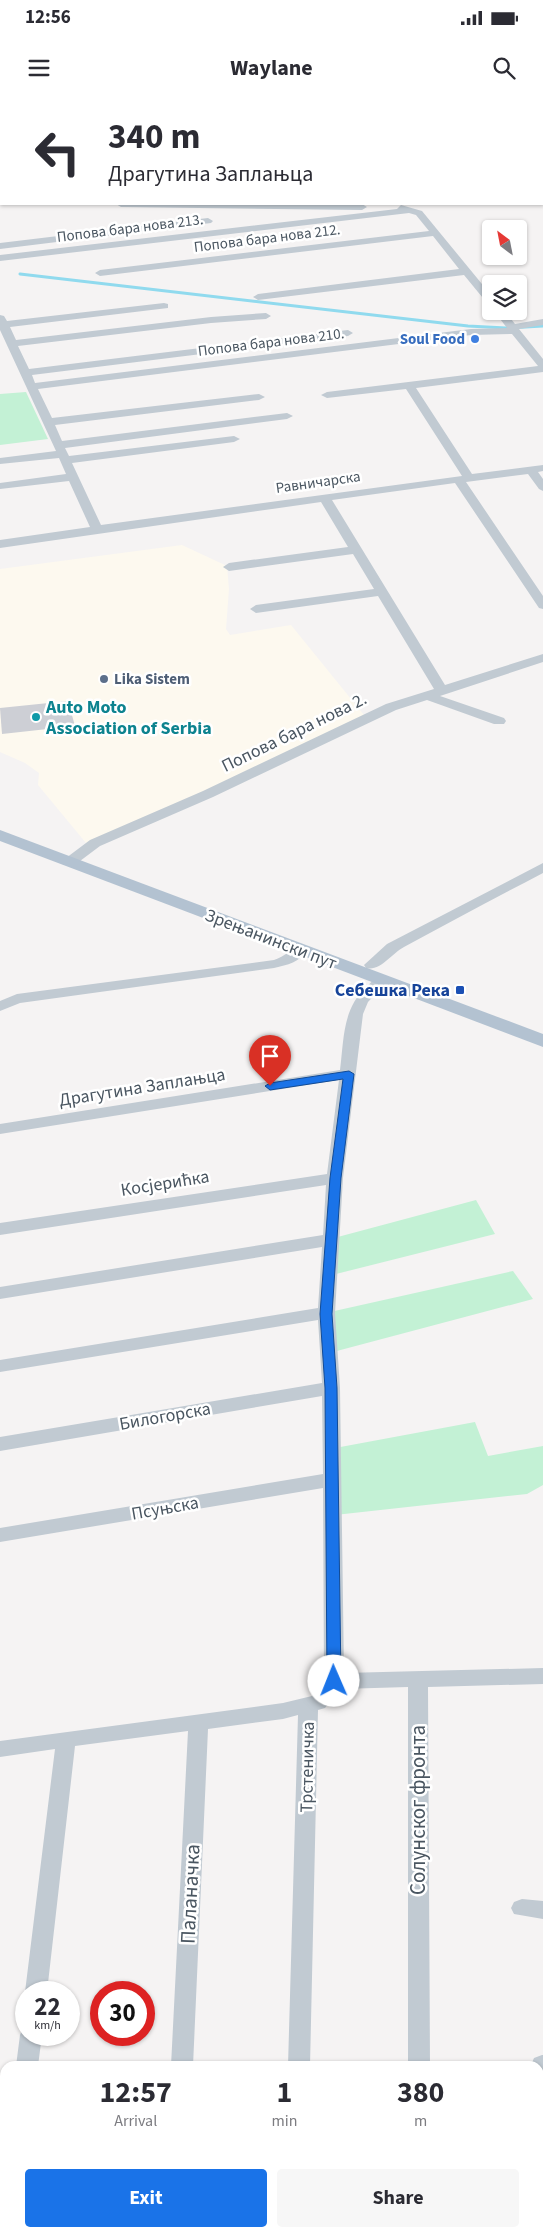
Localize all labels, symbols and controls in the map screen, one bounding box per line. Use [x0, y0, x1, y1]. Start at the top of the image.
text: 12:56 [25, 4, 71, 31]
text: Waylane [230, 52, 313, 84]
icon: menu [25, 54, 53, 82]
icon: search [490, 54, 518, 82]
text: 340 m [108, 112, 200, 162]
icon: left [25, 120, 90, 185]
text: Драгутина Заплањца [108, 158, 313, 190]
street label: Попова бара нова 213. [56, 209, 205, 248]
street label: Попова бара нова 212. [193, 219, 342, 258]
north arrow [482, 220, 528, 265]
map controls [482, 220, 527, 320]
button: layers [482, 275, 527, 320]
street label: Попова бара нова 210. [197, 323, 346, 362]
place label: Soul Food [400, 329, 465, 350]
marker: Soul Food [469, 333, 481, 345]
street label: Равничарска [274, 466, 362, 499]
place label: Lika Sistem [114, 669, 190, 690]
marker: Lika Sistem [98, 673, 110, 685]
street label: Попова бара нова 2. [217, 686, 371, 779]
place label: Auto Moto Association of Serbia [45, 695, 212, 741]
marker: Auto Moto Association of Serbia [30, 711, 42, 723]
street label: Зрењанински пут [201, 903, 340, 976]
place label: Себешка Река [335, 978, 450, 1003]
marker: Себешка Река [454, 984, 466, 996]
pin [249, 1035, 291, 1086]
icon: arrive [256, 1042, 284, 1070]
street label: Драгутина Заплањца [57, 1062, 227, 1113]
street label: Косјерићка [119, 1164, 211, 1203]
street label: Билогорска [117, 1396, 213, 1437]
street label: Псуњска [129, 1490, 201, 1527]
position arrow [307, 1654, 359, 1706]
street label: Трстеничка [294, 1721, 321, 1813]
street label: Солунског фронта [403, 1725, 433, 1895]
street label: Паланачка [172, 1843, 208, 1945]
speed limit sign: 30 [90, 1981, 155, 2046]
text: 22 [34, 1989, 61, 2025]
text: km/h [34, 2017, 61, 2034]
text: 12:57 [100, 2071, 172, 2114]
text: 1 [276, 2071, 292, 2114]
text: 380 [397, 2071, 444, 2114]
text: Arrival [114, 2110, 157, 2132]
text: min [271, 2110, 297, 2132]
text: m [414, 2110, 427, 2132]
button: Exit [25, 2169, 267, 2227]
button: Share [277, 2169, 519, 2227]

